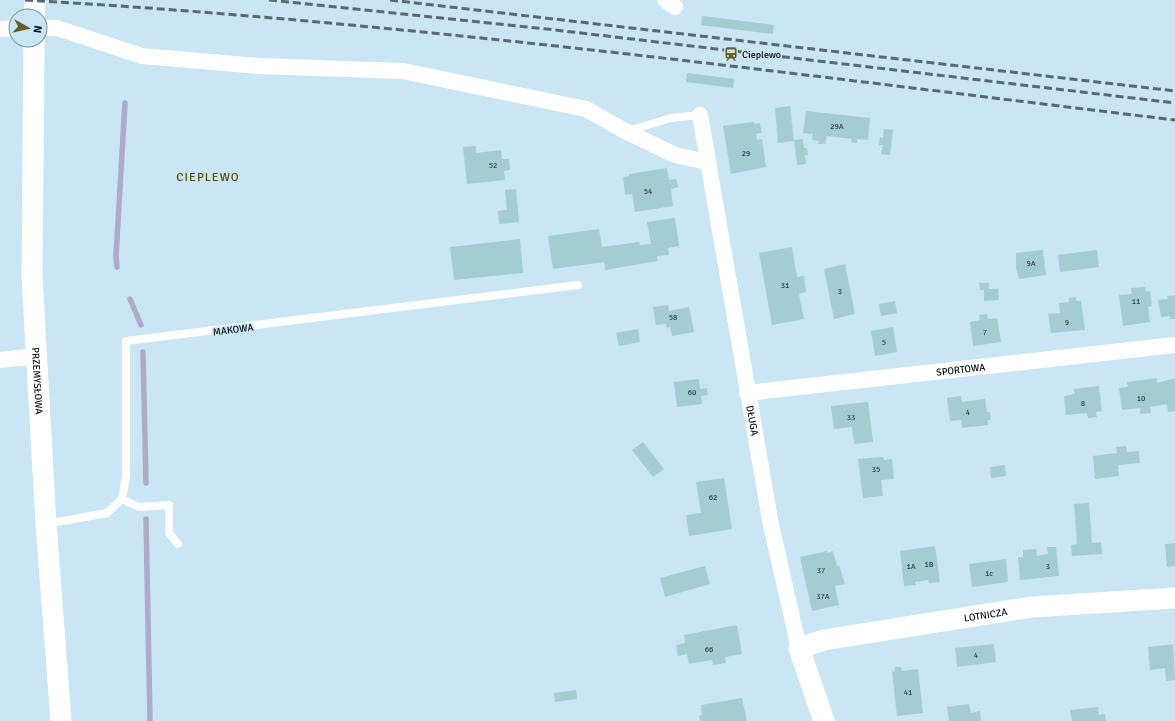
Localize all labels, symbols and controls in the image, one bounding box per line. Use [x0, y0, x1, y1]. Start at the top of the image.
north arrow [8, 8, 48, 48]
text: N [30, 25, 44, 34]
station icon: Cieplewo [723, 46, 739, 62]
place label: Cieplewo [742, 49, 781, 61]
house number: 29A [830, 121, 844, 131]
house number: 29 [742, 148, 750, 158]
house number: 52 [489, 160, 497, 170]
district label: CIEPLEWO [176, 170, 240, 185]
house number: 54 [644, 186, 653, 196]
house number: 9A [1026, 258, 1036, 268]
house number: 31 [781, 280, 789, 290]
house number: 3 [838, 286, 842, 296]
house number: 11 [1132, 296, 1140, 306]
house number: 58 [669, 312, 677, 322]
house number: 9 [1065, 317, 1069, 327]
street label: MAKOWA [212, 322, 254, 338]
house number: 7 [983, 327, 987, 337]
house number: 5 [882, 337, 886, 347]
street label: PRZEMYSŁOWA [29, 347, 45, 415]
street label: SPORTOWA [936, 361, 986, 379]
house number: 60 [688, 387, 696, 397]
house number: 10 [1137, 393, 1145, 403]
house number: 8 [1081, 398, 1085, 408]
street label: DŁUGA [743, 404, 760, 437]
house number: 4 [966, 407, 971, 417]
house number: 33 [847, 412, 855, 422]
house number: 35 [872, 464, 880, 474]
house number: 62 [709, 492, 717, 502]
house number: 1B [924, 559, 934, 569]
house number: 1A [906, 561, 916, 571]
house number: 3 [1046, 561, 1050, 571]
house number: 37 [817, 565, 825, 575]
house number: 1c [985, 568, 993, 578]
house number: 37A [816, 591, 830, 601]
street label: LOTNICZA [963, 606, 1008, 625]
house number: 66 [705, 644, 713, 654]
house number: 4 [974, 650, 979, 660]
house number: 41 [904, 687, 912, 697]

